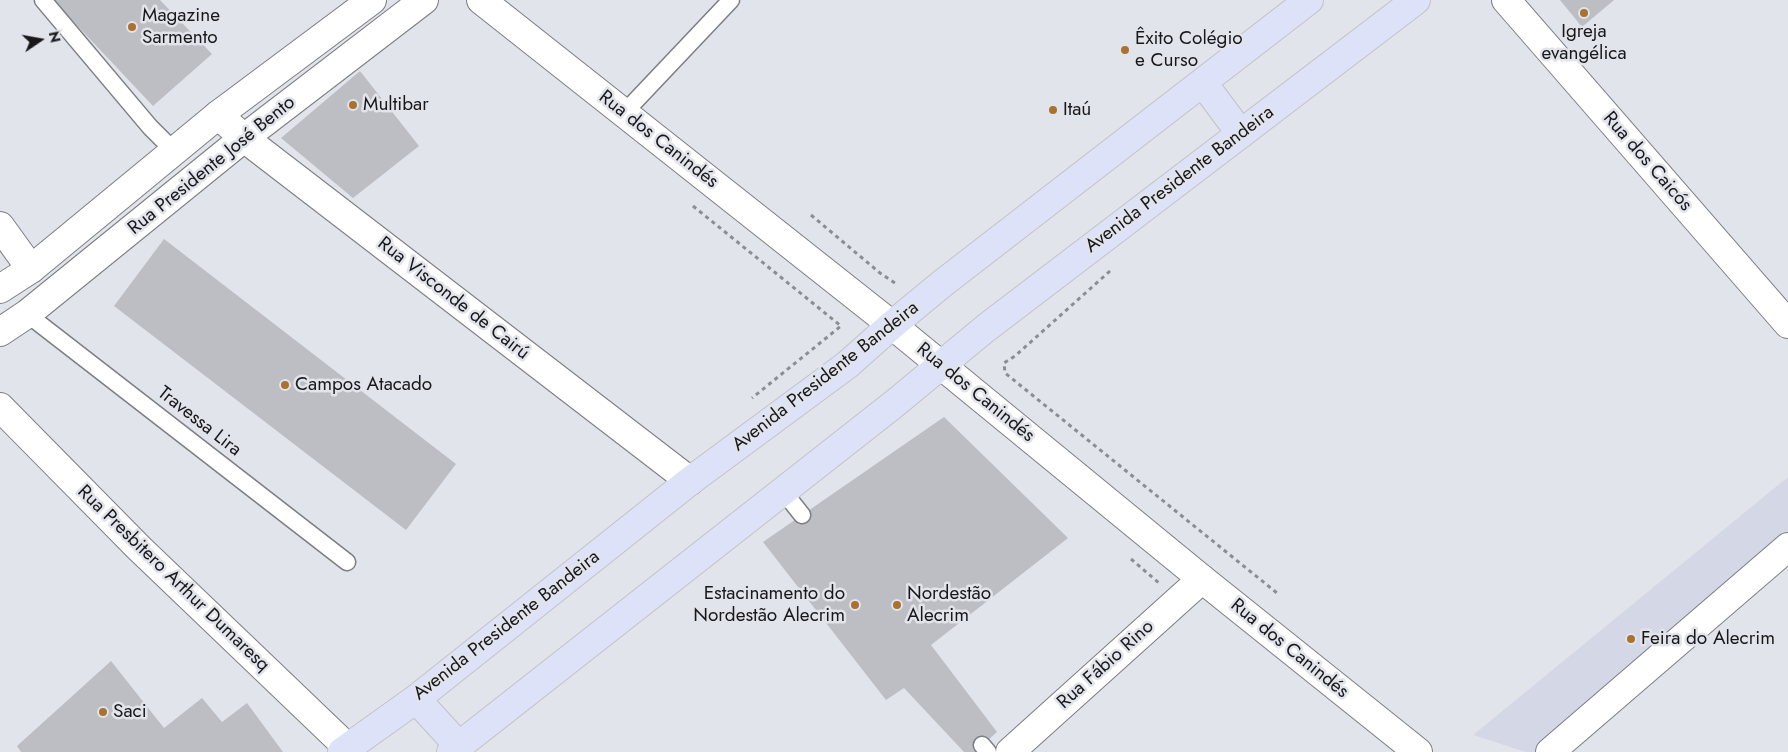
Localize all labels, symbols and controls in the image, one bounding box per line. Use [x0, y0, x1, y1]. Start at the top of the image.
place label: Magazine Sarmento [142, 5, 220, 49]
marker: Igreja evangélica [1578, 7, 1590, 19]
north arrow [15, 15, 65, 65]
marker: Magazine Sarmento [126, 21, 138, 33]
place label: Igreja evangélica [1541, 21, 1627, 65]
place label: Êxito Colégio e Curso [1135, 28, 1243, 72]
text: N [44, 29, 66, 44]
marker: Êxito Colégio e Curso [1119, 44, 1131, 56]
street label: Rua dos Canindés [594, 86, 722, 194]
street label: Rua Presidente José Bento [124, 92, 300, 240]
place label: Multibar [363, 94, 429, 116]
marker: Multibar [347, 99, 359, 111]
place label: Itaú [1063, 99, 1091, 121]
street label: Avenida Presidente Bandeira [1081, 102, 1279, 258]
marker: Itaú [1047, 104, 1059, 116]
street label: Rua dos Caicós [1598, 108, 1696, 216]
street label: Rua Visconde de Cairú [373, 233, 533, 365]
street label: Avenida Presidente Bandeira [728, 297, 924, 457]
street label: Rua dos Canindés [911, 338, 1039, 448]
place label: Campos Atacado [295, 374, 432, 396]
marker: Campos Atacado [279, 379, 291, 391]
street label: Travessa Lira [153, 382, 245, 462]
street label: Rua Presbitero Arthur Dumaresq [72, 481, 274, 677]
street label: Avenida Presidente Bandeira [409, 546, 605, 706]
place label: Estacinamento do Nordestão Alecrim [693, 583, 845, 627]
place label: Nordestão Alecrim [907, 583, 991, 627]
street label: Rua dos Canindés [1225, 594, 1353, 704]
marker: Estacinamento do Nordestão Alecrim [849, 599, 861, 611]
marker: Nordestão Alecrim [891, 599, 903, 611]
street label: Rua Fábio Rino [1053, 616, 1159, 714]
place label: Feira do Alecrim [1641, 628, 1775, 650]
marker: Feira do Alecrim [1625, 633, 1637, 645]
place label: Saci [113, 701, 147, 723]
marker: Saci [97, 706, 109, 718]

